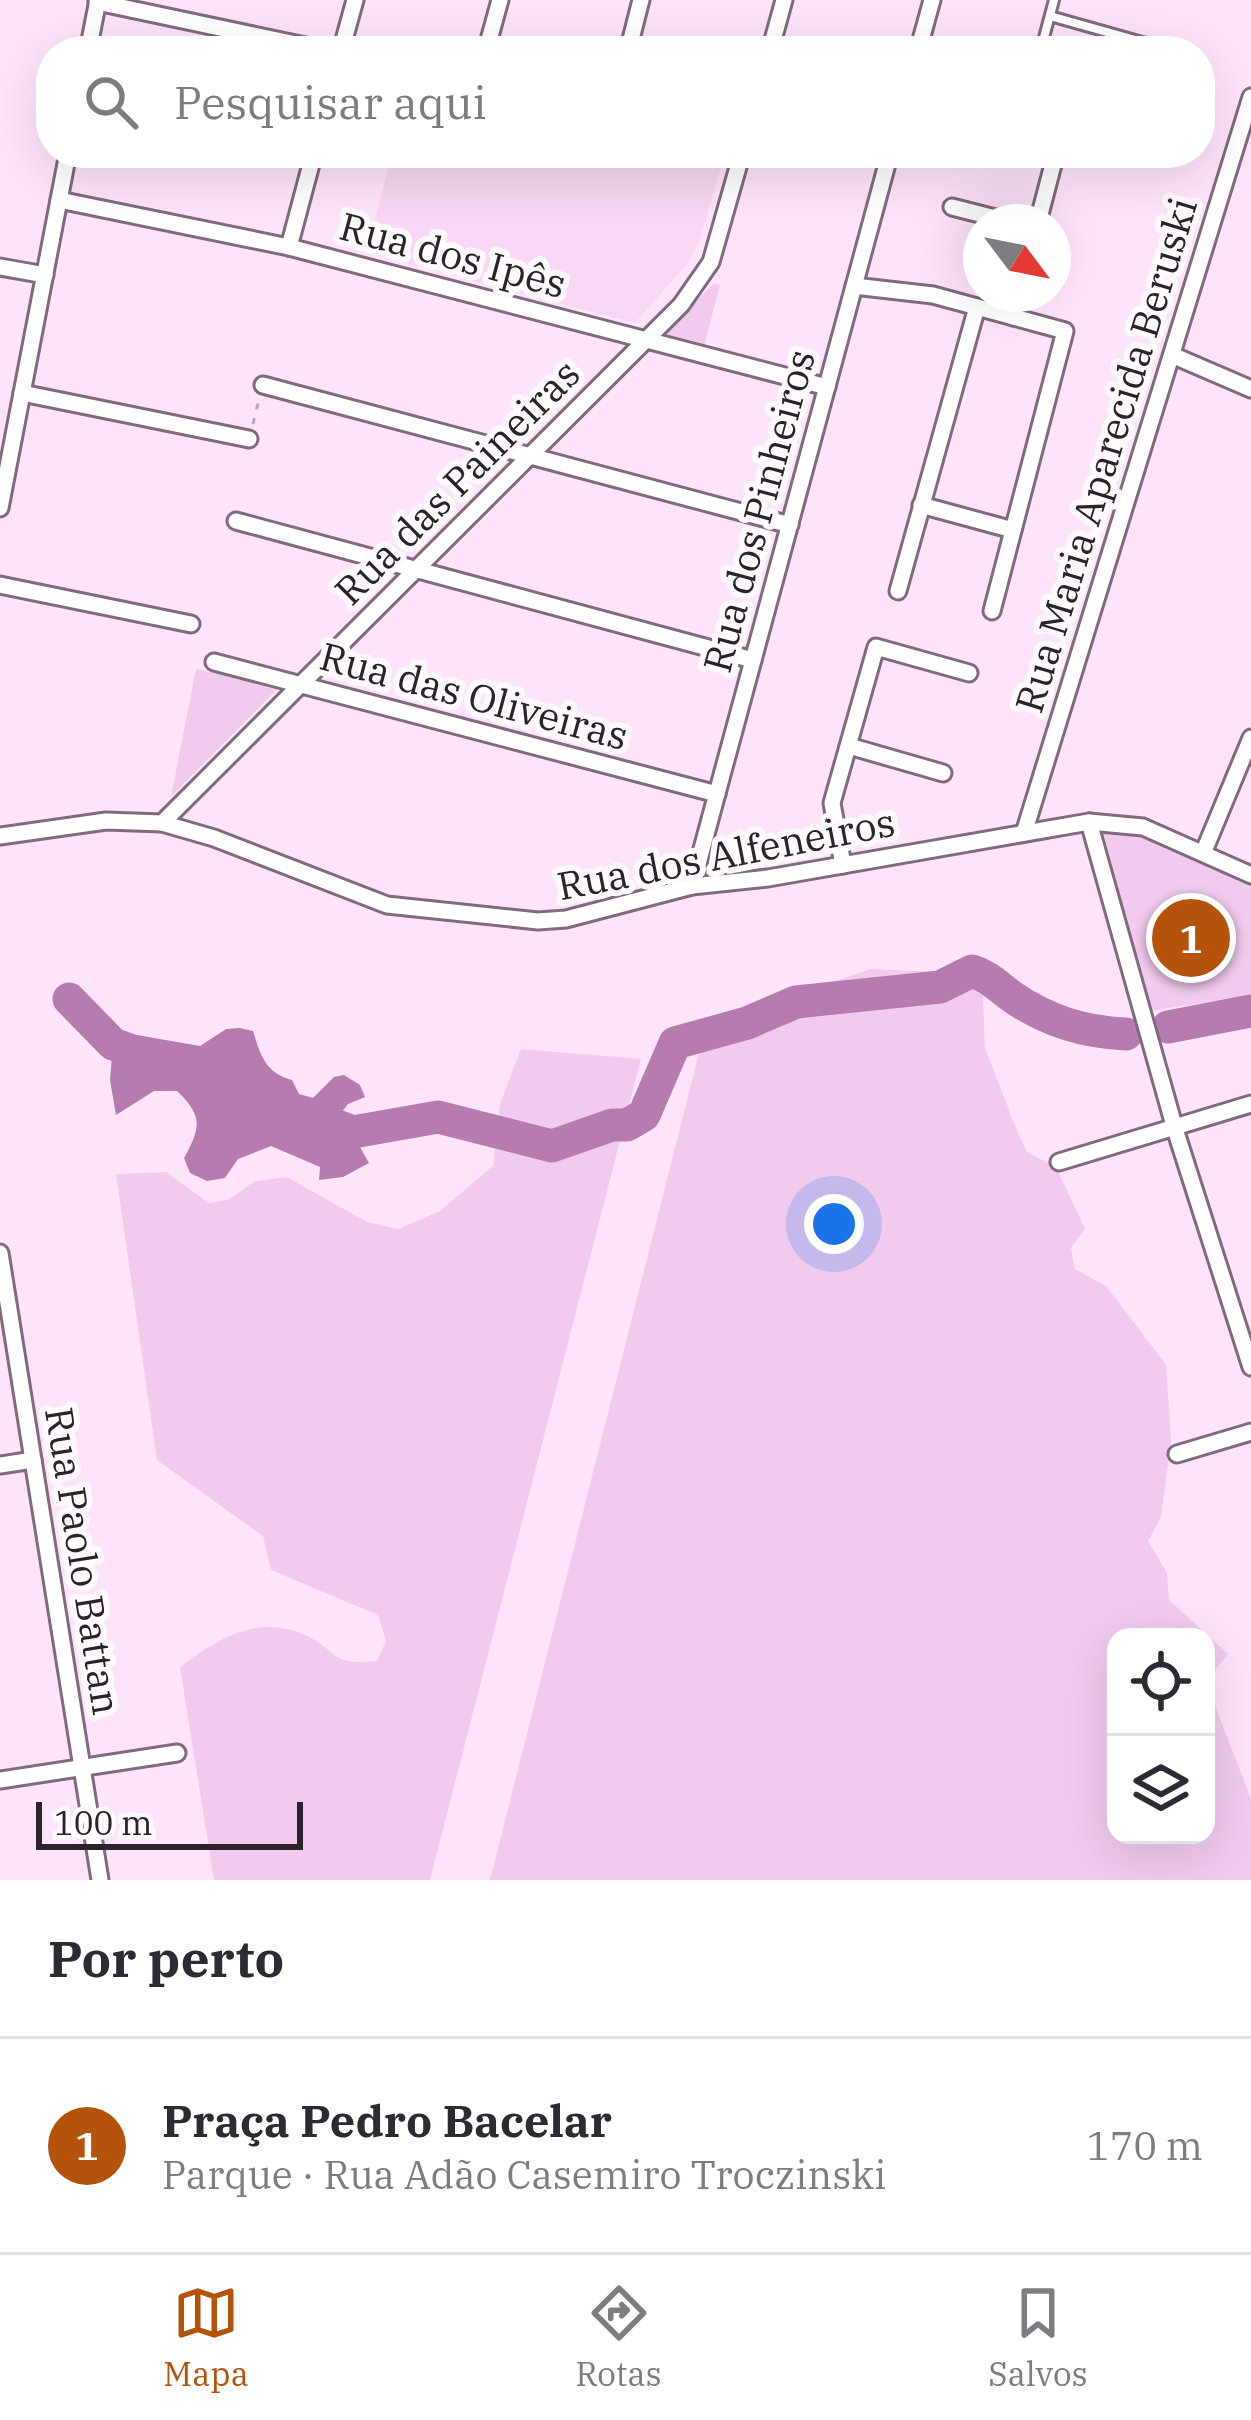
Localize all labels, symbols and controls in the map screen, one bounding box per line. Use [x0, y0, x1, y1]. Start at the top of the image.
search box [36, 36, 1215, 168]
icon: search [78, 69, 144, 135]
text: Pesquisar aqui [174, 73, 487, 131]
street label: Rua Maria Aparecida Beruski [1003, 191, 1208, 718]
street label: Rua dos Ipês [334, 200, 572, 309]
north arrow [963, 204, 1071, 312]
street label: Rua dos Pinheiros [691, 344, 826, 678]
street label: Rua das Paineiras [323, 348, 590, 615]
street label: Rua das Oliveiras [315, 630, 634, 761]
street label: Rua dos Alfeneiros [553, 796, 899, 911]
pin: 1 [1152, 893, 1230, 983]
your location [804, 1194, 864, 1254]
street label: Rua Paolo Battan [34, 1403, 133, 1718]
map controls [1107, 1628, 1215, 1844]
button: locate [1107, 1628, 1215, 1736]
button: layers [1107, 1736, 1215, 1844]
scale bar [36, 1796, 303, 1849]
text: 100 m [54, 1801, 153, 1844]
text: Por perto [48, 1925, 284, 1991]
text: Praça Pedro Bacelar [162, 2091, 612, 2149]
text: 1 [75, 2120, 99, 2171]
text: 170 m [1087, 2120, 1203, 2171]
text: Parque · Rua Adão Casemiro Troczinski [162, 2149, 886, 2200]
tab: Mapa [163, 2280, 249, 2395]
tab: Rotas [575, 2280, 662, 2395]
tab: Salvos [988, 2280, 1088, 2395]

